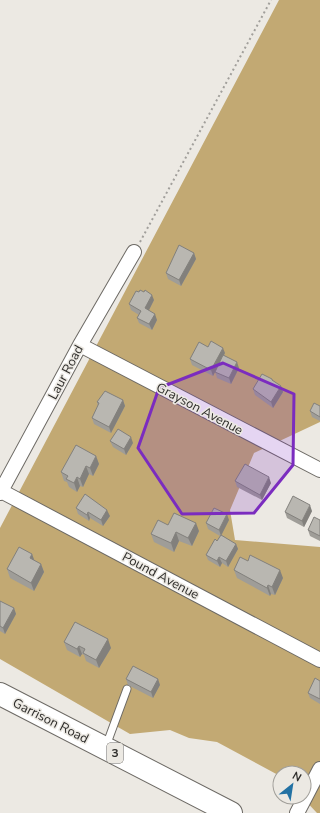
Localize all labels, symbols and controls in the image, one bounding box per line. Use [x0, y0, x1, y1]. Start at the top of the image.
street label: Laur Road [44, 342, 88, 403]
street label: Grayson Avenue [153, 378, 246, 439]
street label: Pound Avenue [119, 548, 202, 604]
street label: Garrison Road [9, 694, 92, 748]
road number: 3 [107, 743, 123, 763]
north arrow [272, 765, 312, 805]
text: N [289, 768, 304, 785]

